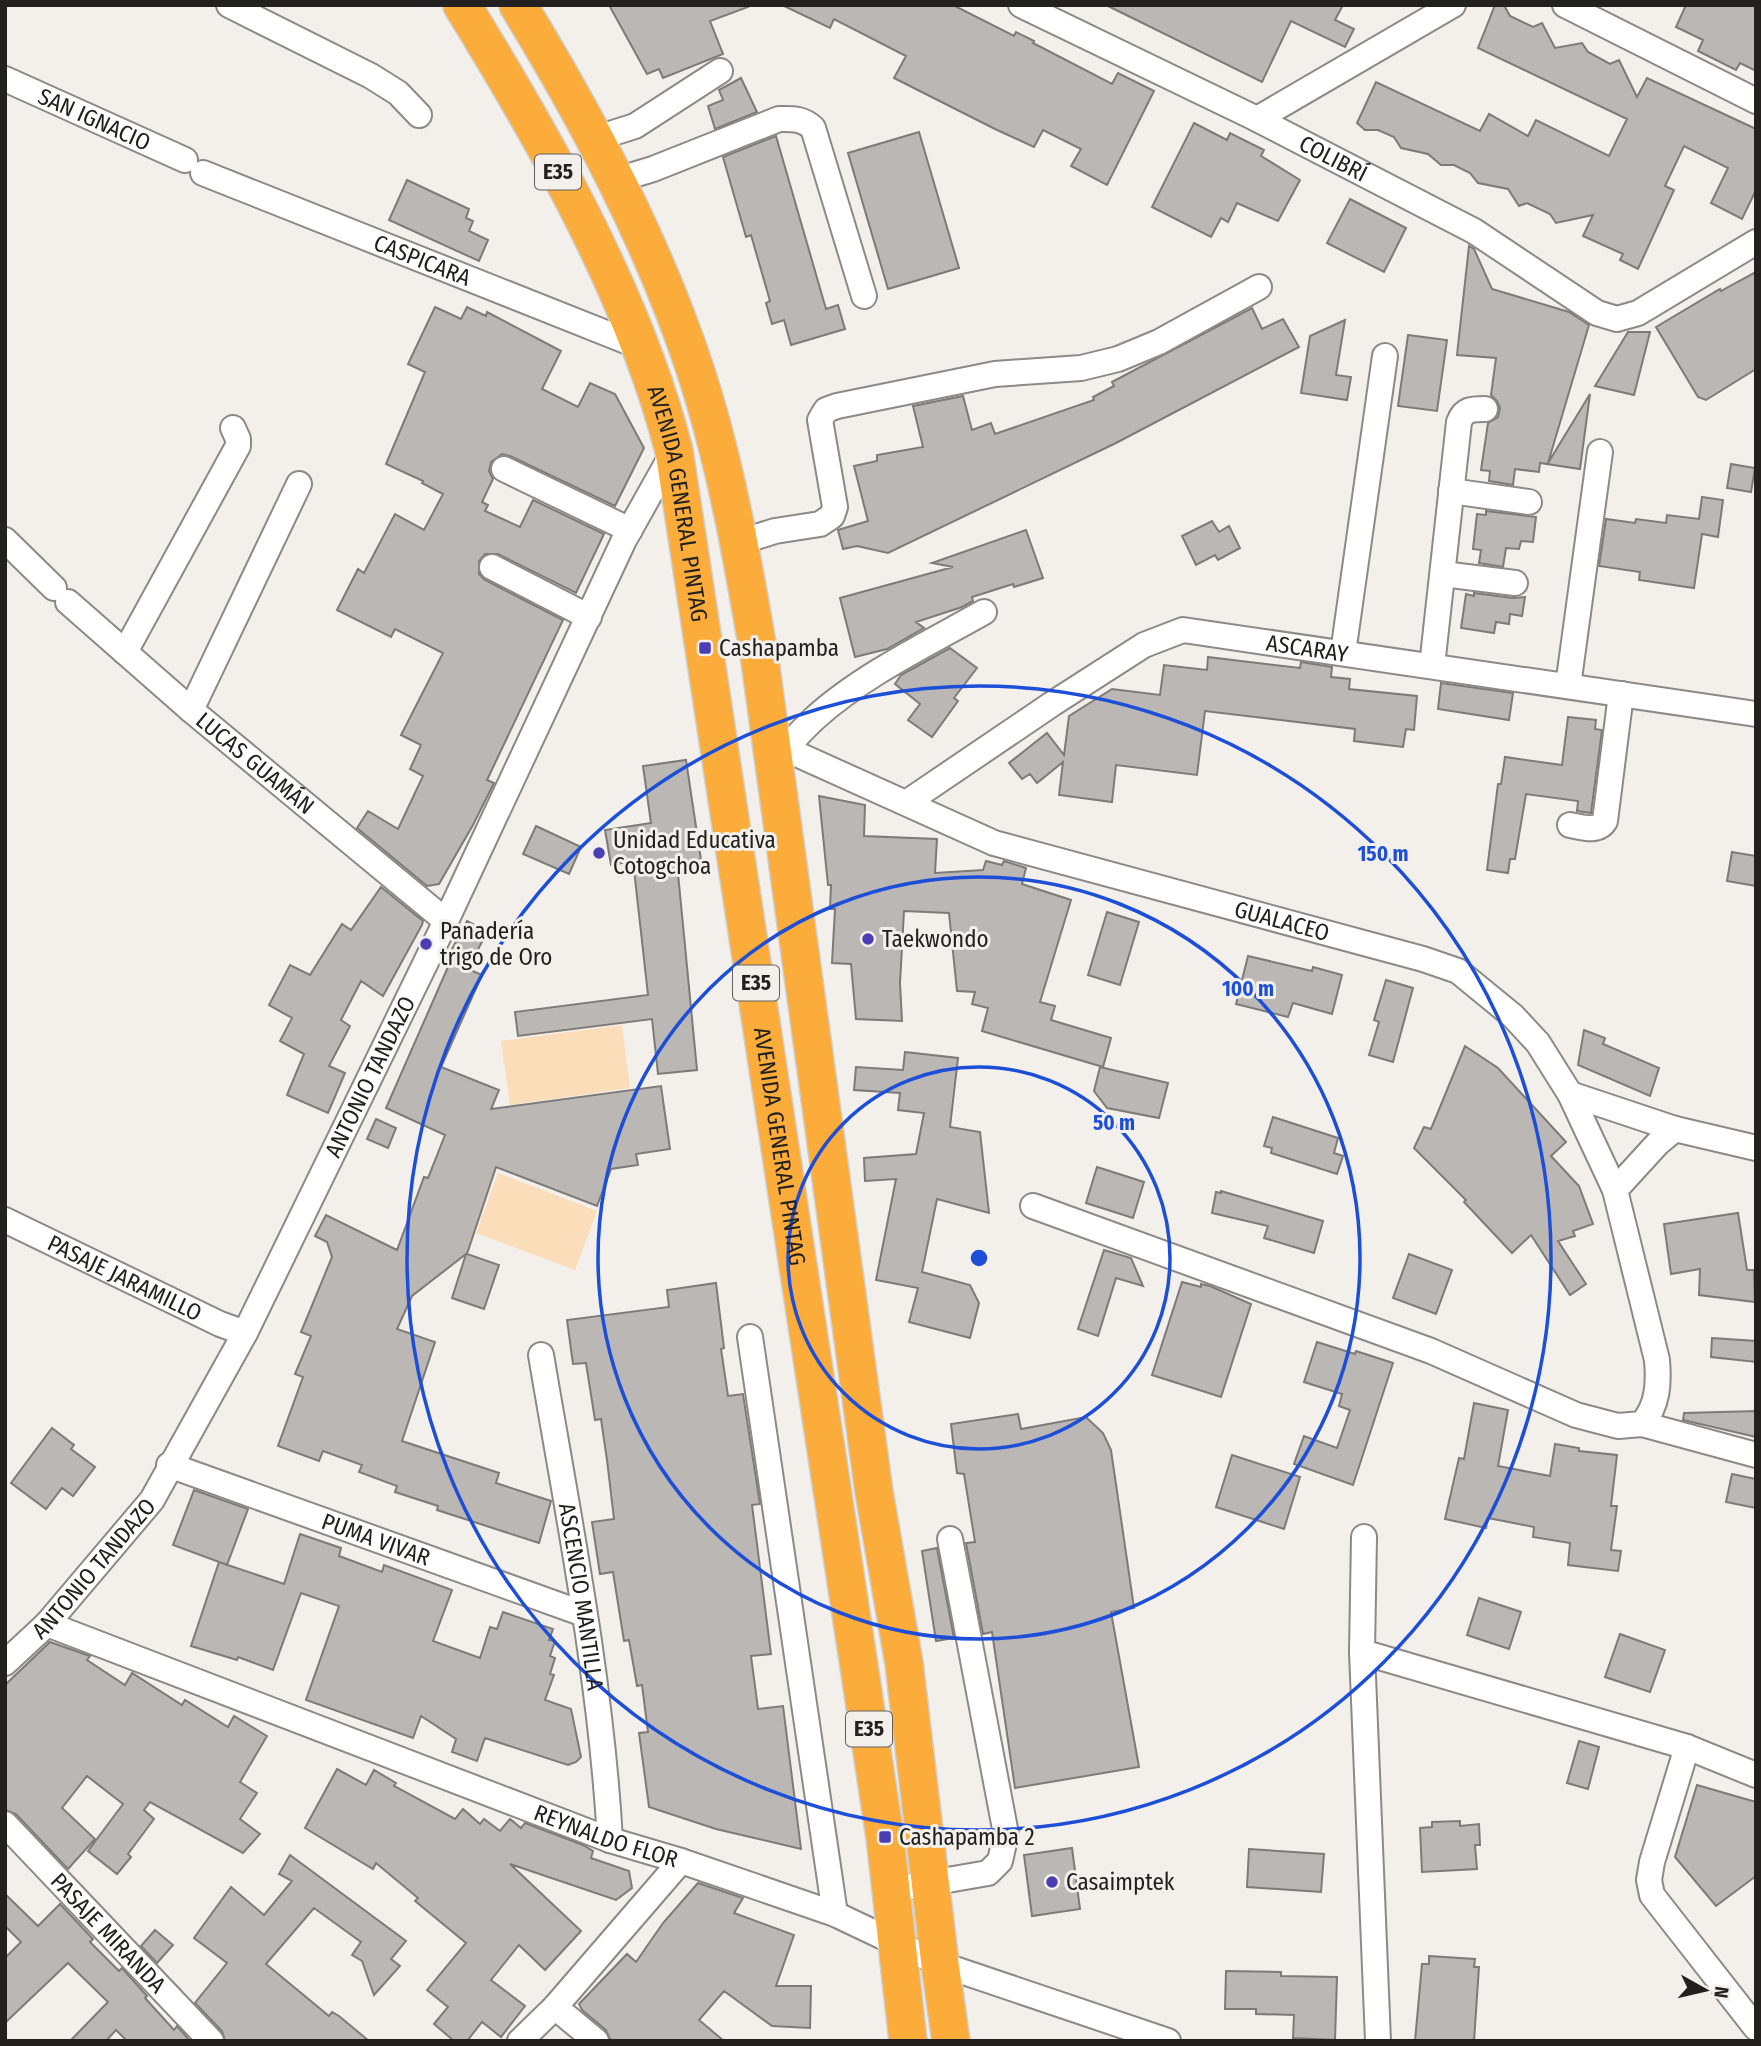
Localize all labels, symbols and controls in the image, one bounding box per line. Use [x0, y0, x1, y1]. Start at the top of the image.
street label: SAN IGNACIO [34, 82, 155, 157]
street label: COLIBRÍ [1294, 129, 1373, 188]
road number: E35 [535, 154, 581, 190]
street label: CASPICARA [370, 228, 475, 292]
street label: AVENIDA GENERAL PINTAG [641, 382, 714, 624]
street label: ASCARAY [1264, 628, 1350, 668]
place label: Cashapamba [719, 634, 839, 662]
marker: Cashapamba [697, 640, 713, 656]
street label: LUCAS GUAMÁN [190, 706, 320, 820]
place label: Unidad Educativa Cotogchoa [613, 826, 776, 880]
text: 150 m [1357, 841, 1409, 867]
marker: Unidad Educativa Cotogchoa [591, 845, 607, 861]
street label: GUALACEO [1231, 895, 1333, 947]
place label: Panadería trigo de Oro [440, 917, 552, 971]
place label: Taekwondo [882, 925, 989, 953]
marker: Taekwondo [860, 931, 876, 947]
marker: Panadería trigo de Oro [418, 936, 434, 952]
road number: E35 [733, 965, 779, 1000]
text: 100 m [1222, 976, 1274, 1002]
street label: ANTONIO TANDAZO [319, 992, 421, 1162]
street label: AVENIDA GENERAL PINTAG [748, 1025, 812, 1267]
text: 50 m [1093, 1110, 1135, 1136]
street label: PASAJE JARAMILLO [43, 1229, 206, 1327]
centre of rings [967, 1246, 991, 1270]
street label: ANTONIO TANDAZO [26, 1492, 161, 1645]
street label: ASCENCIO MANTILLA [553, 1501, 610, 1692]
street label: PUMA VIVAR [318, 1507, 435, 1572]
road number: E35 [846, 1712, 892, 1746]
street label: REYNALDO FLOR [530, 1798, 682, 1873]
place label: Cashapamba 2 [899, 1823, 1035, 1851]
marker: Cashapamba 2 [877, 1829, 893, 1845]
street label: PASAJE MIRANDA [45, 1867, 172, 1999]
place label: Casaimptek [1066, 1868, 1175, 1896]
marker: Casaimptek [1044, 1874, 1060, 1890]
north arrow [1670, 1955, 1740, 2025]
text: N [1709, 1985, 1734, 2000]

